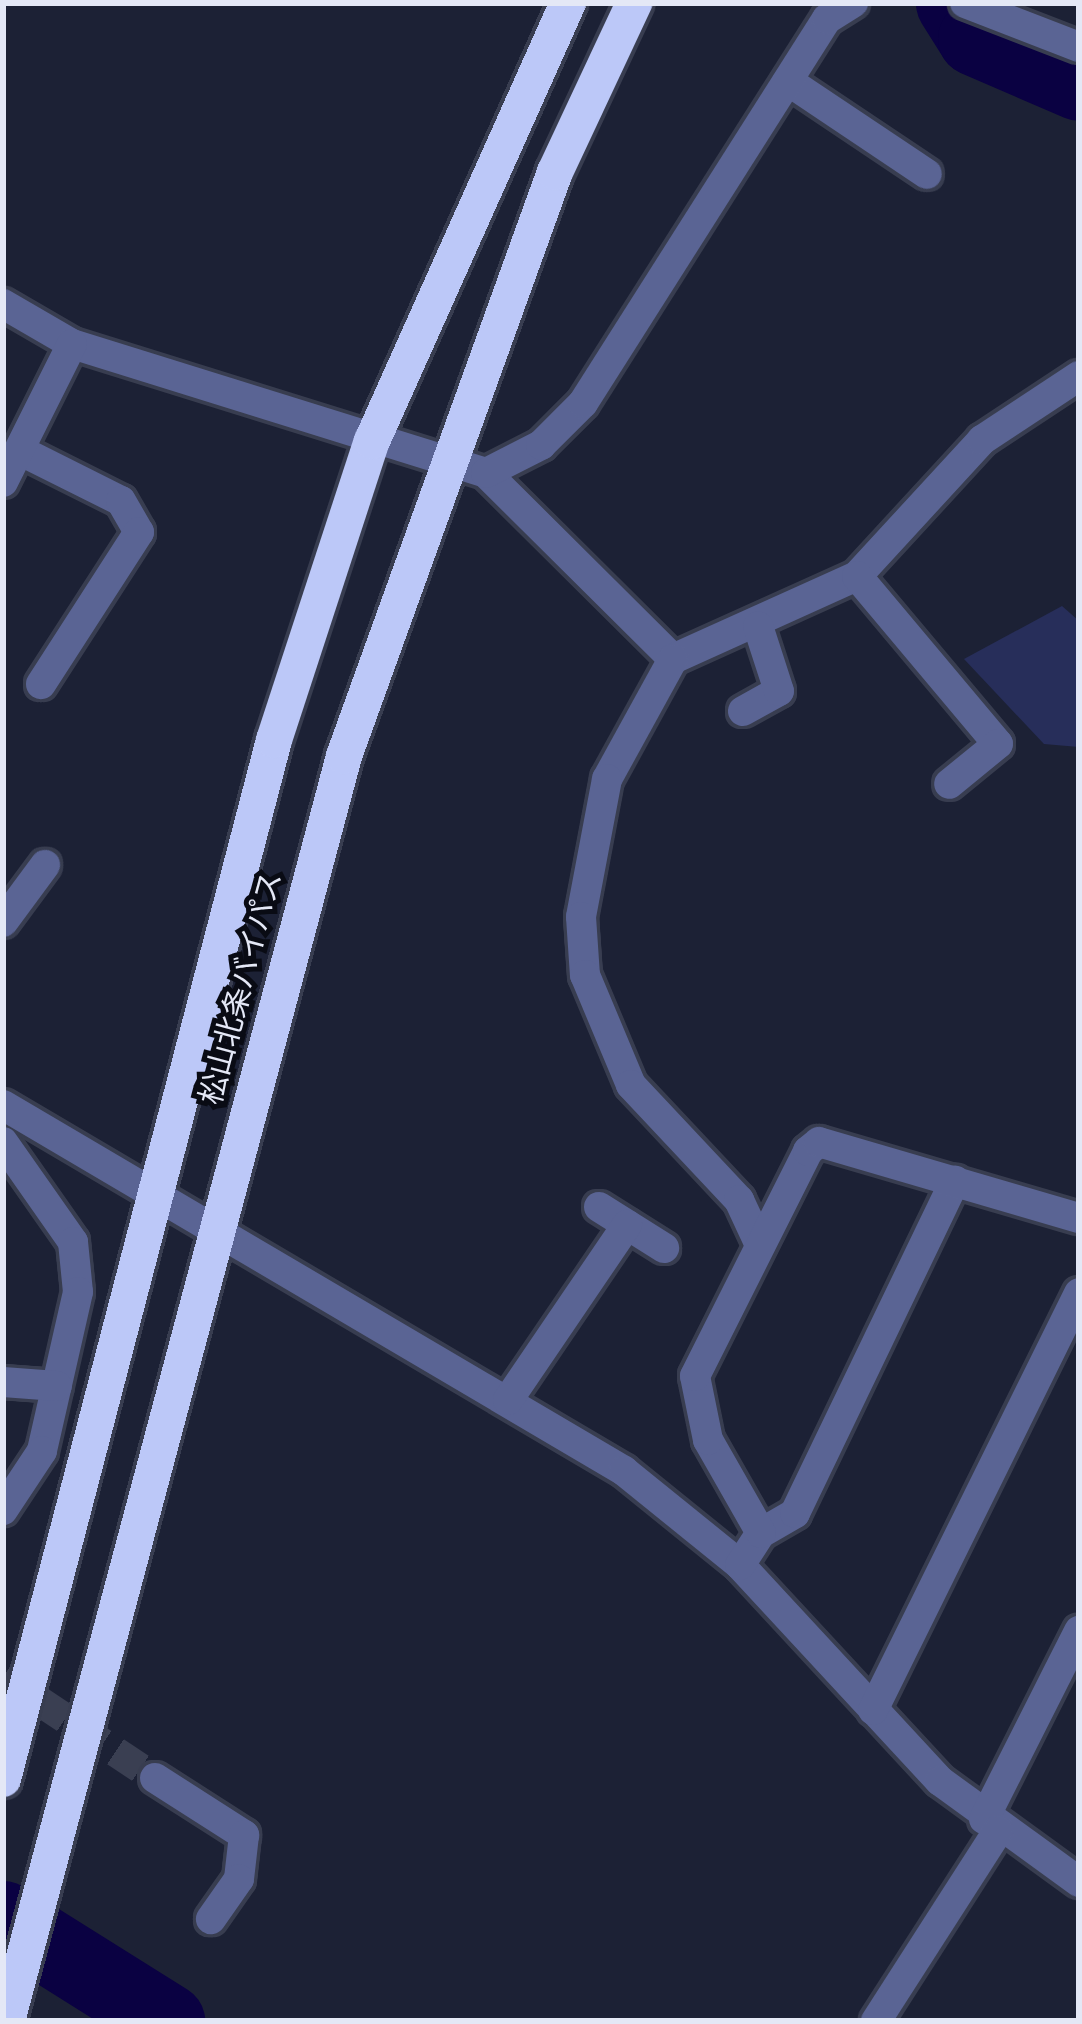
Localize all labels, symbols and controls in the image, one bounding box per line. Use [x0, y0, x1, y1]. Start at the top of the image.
street label: 松山北条バイパス [193, 867, 289, 1109]

